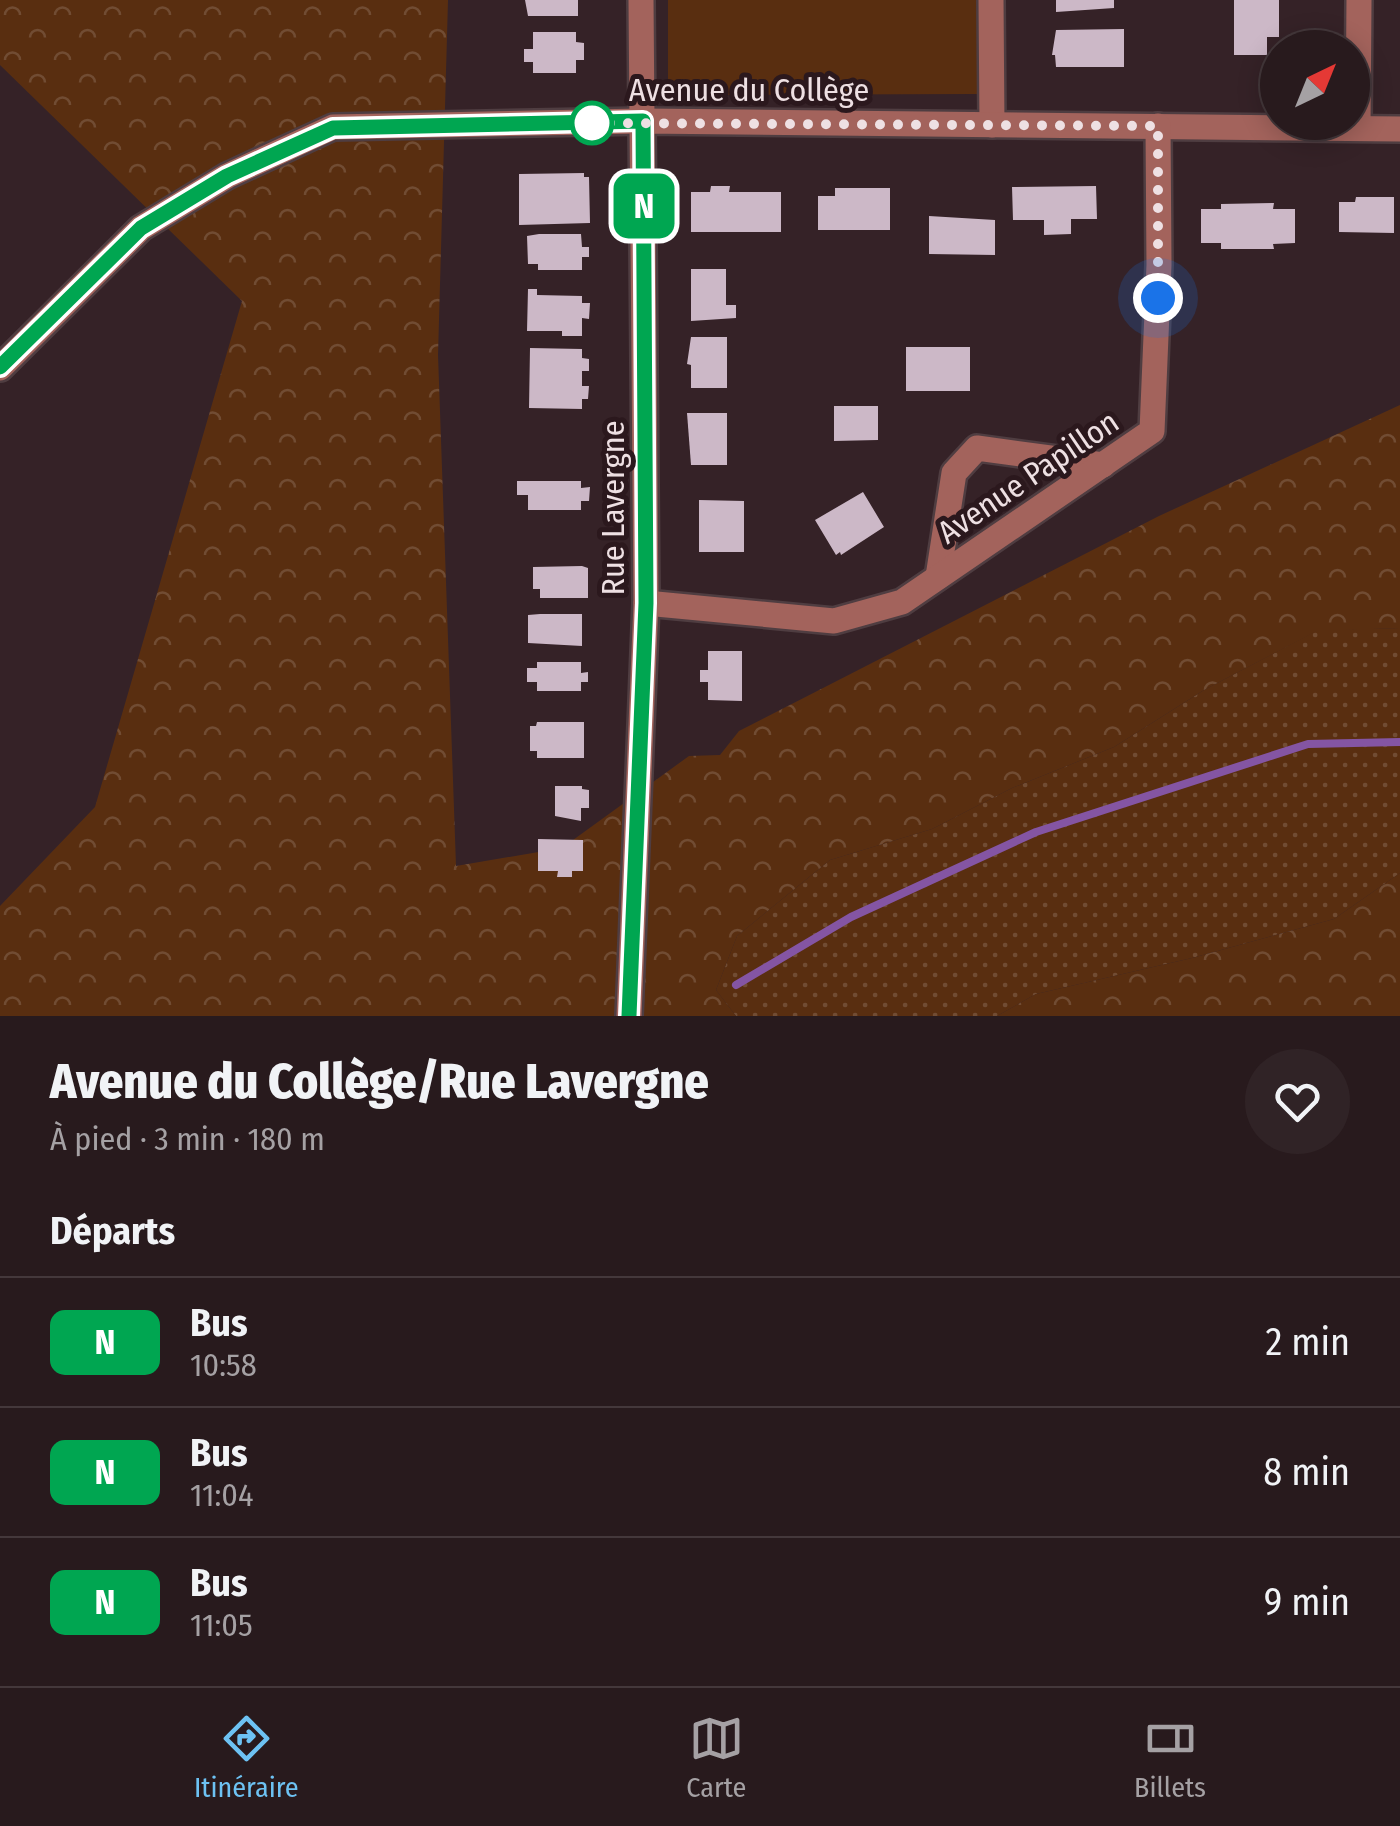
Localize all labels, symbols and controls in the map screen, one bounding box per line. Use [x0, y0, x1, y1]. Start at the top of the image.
north arrow [1260, 30, 1370, 140]
map controls [1260, 30, 1370, 140]
street label: Avenue du Collège [629, 71, 869, 109]
unlabelled marker [571, 102, 613, 144]
line badge: N [612, 174, 676, 238]
text: N [634, 185, 654, 227]
your location [1133, 273, 1183, 323]
street label: Avenue Papillon [930, 403, 1126, 551]
street label: Rue Lavergne [594, 420, 632, 596]
button: heart [1245, 1049, 1350, 1154]
text: Avenue du Collège/Rue Lavergne [50, 1053, 709, 1111]
text: À pied · 3 min · 180 m [50, 1120, 325, 1158]
text: Départs [50, 1208, 175, 1254]
text: Bus [190, 1300, 248, 1346]
text: 2 min [1265, 1319, 1350, 1365]
text: N [95, 1321, 115, 1363]
text: 10:58 [190, 1346, 257, 1384]
text: Bus [190, 1430, 248, 1476]
text: 8 min [1263, 1449, 1350, 1495]
text: N [95, 1451, 115, 1493]
text: 11:04 [190, 1476, 253, 1514]
text: Bus [190, 1560, 248, 1606]
text: 9 min [1264, 1579, 1350, 1625]
text: N [95, 1581, 115, 1623]
text: 11:05 [190, 1606, 253, 1644]
tab: Itinéraire [194, 1711, 299, 1804]
tab: Carte [686, 1711, 746, 1804]
tab: Billets [1134, 1711, 1206, 1804]

